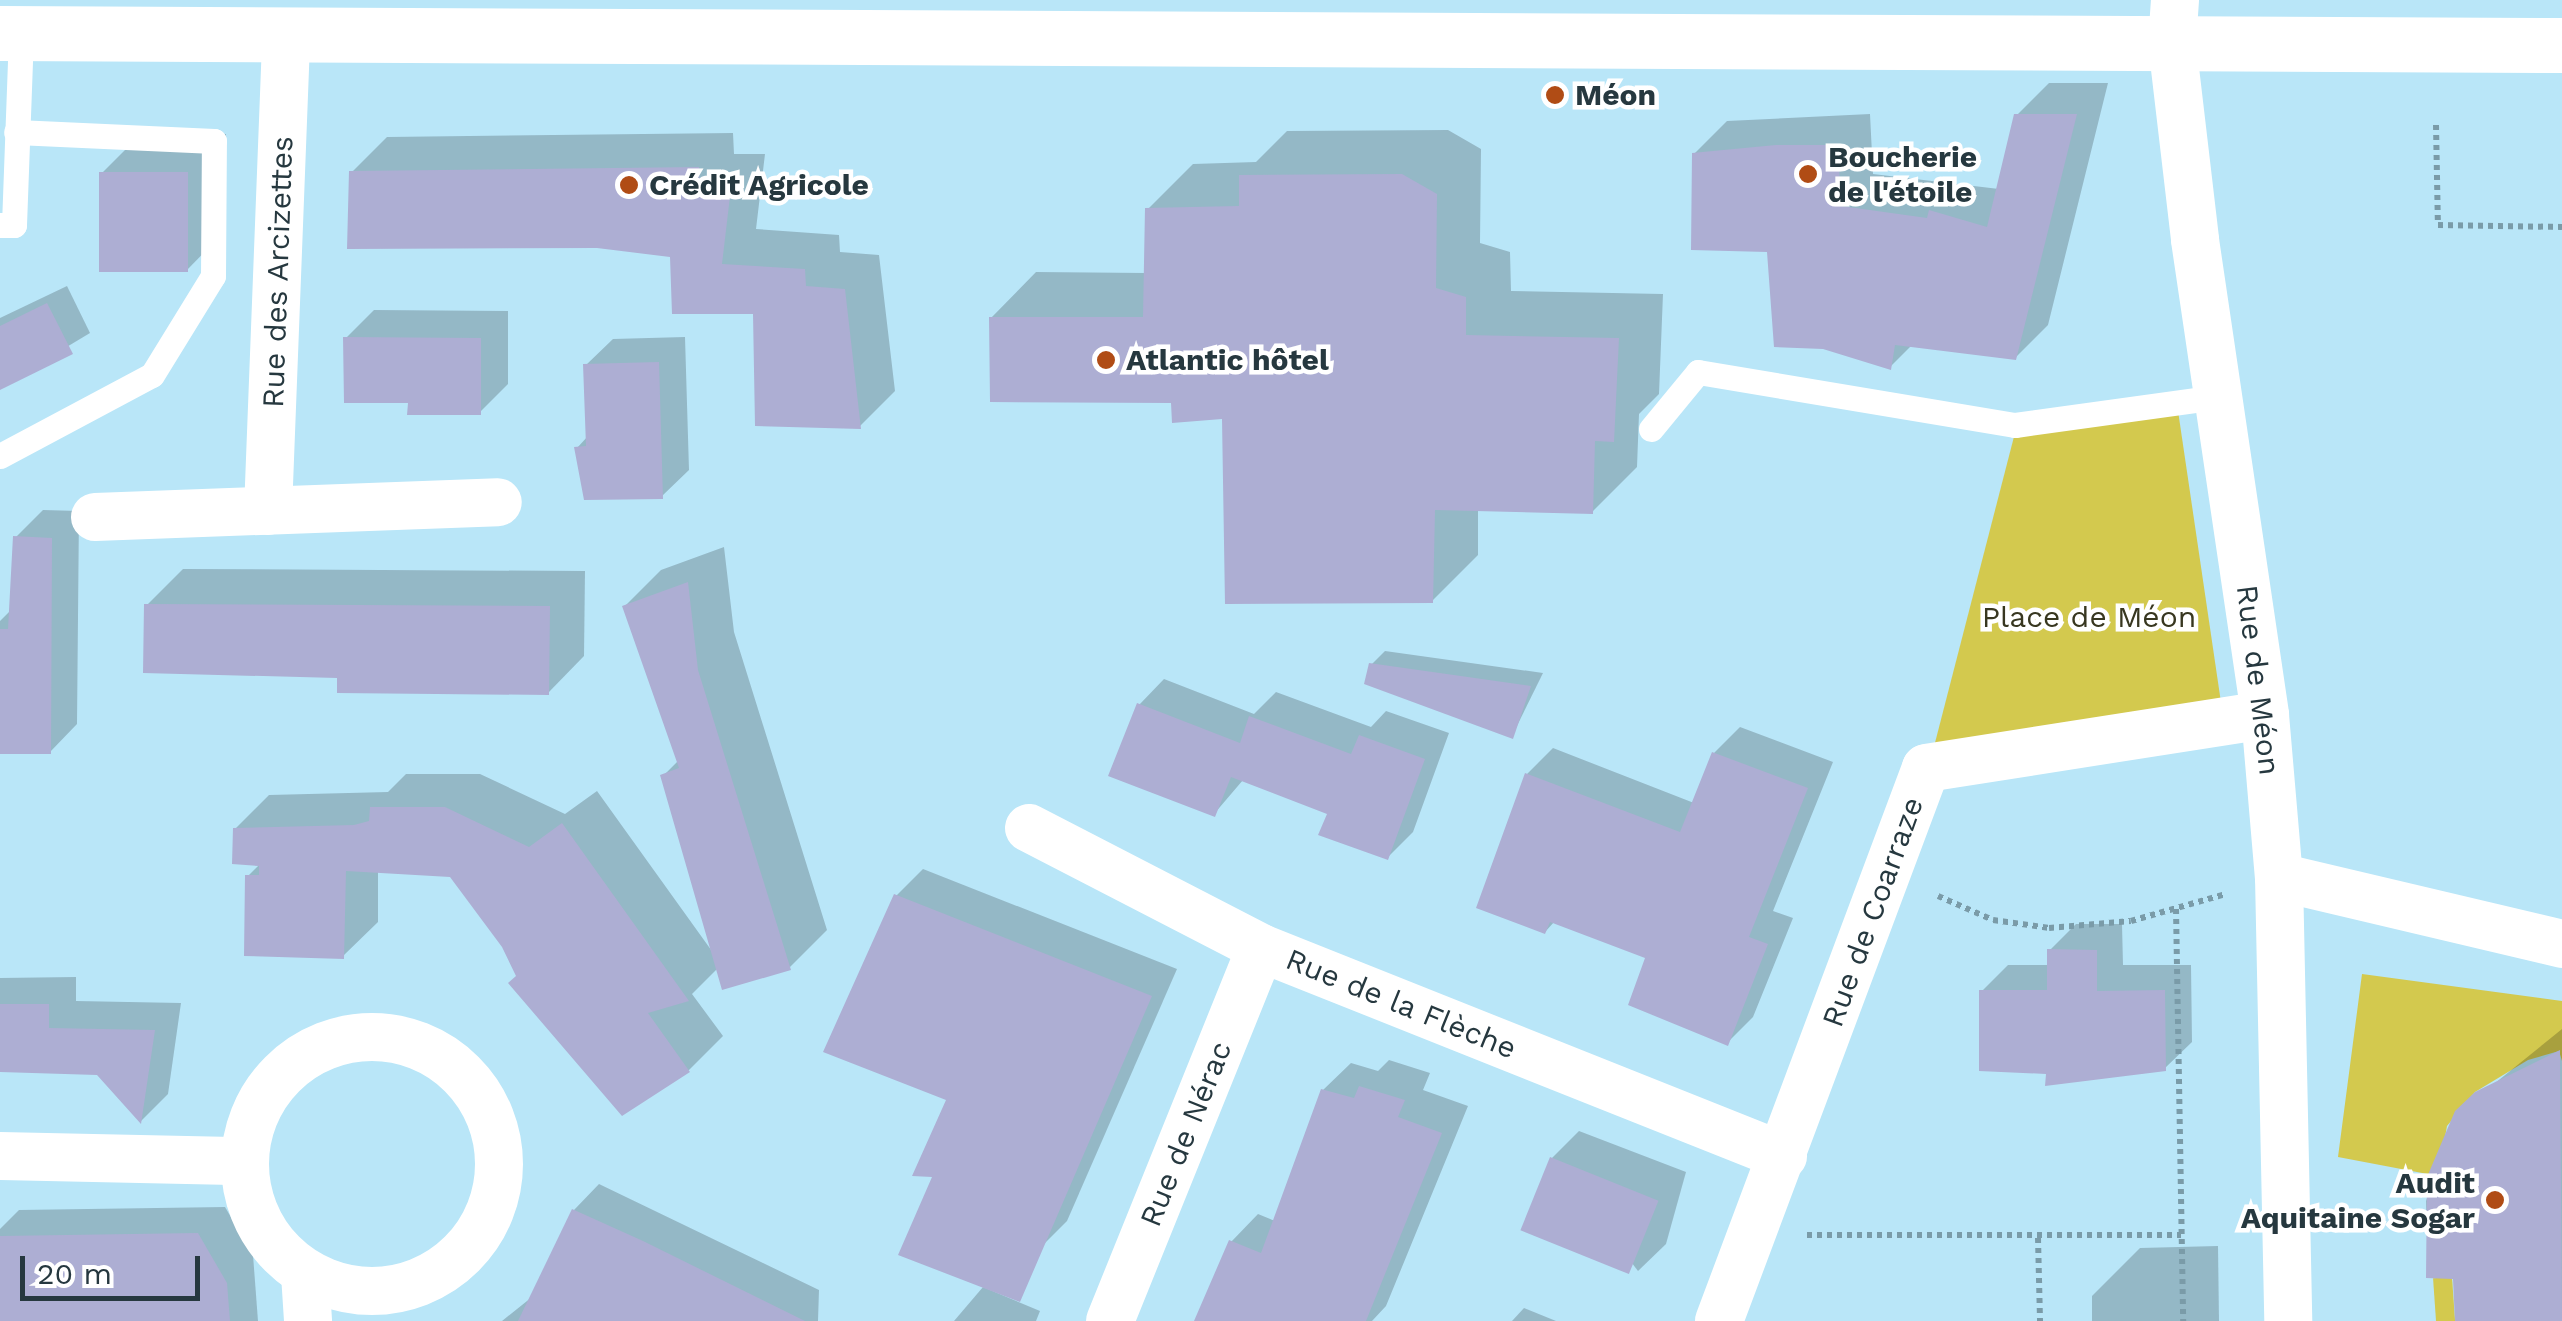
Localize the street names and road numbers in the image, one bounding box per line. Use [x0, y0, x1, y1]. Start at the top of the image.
street label: Rue des Arcizettes [255, 135, 301, 409]
street label: Rue de Méon [2228, 583, 2288, 777]
street label: Rue de Coarraze [1815, 792, 1931, 1032]
street label: Rue de la Flèche [1280, 941, 1522, 1067]
street label: Rue de Nérac [1132, 1036, 1240, 1232]

